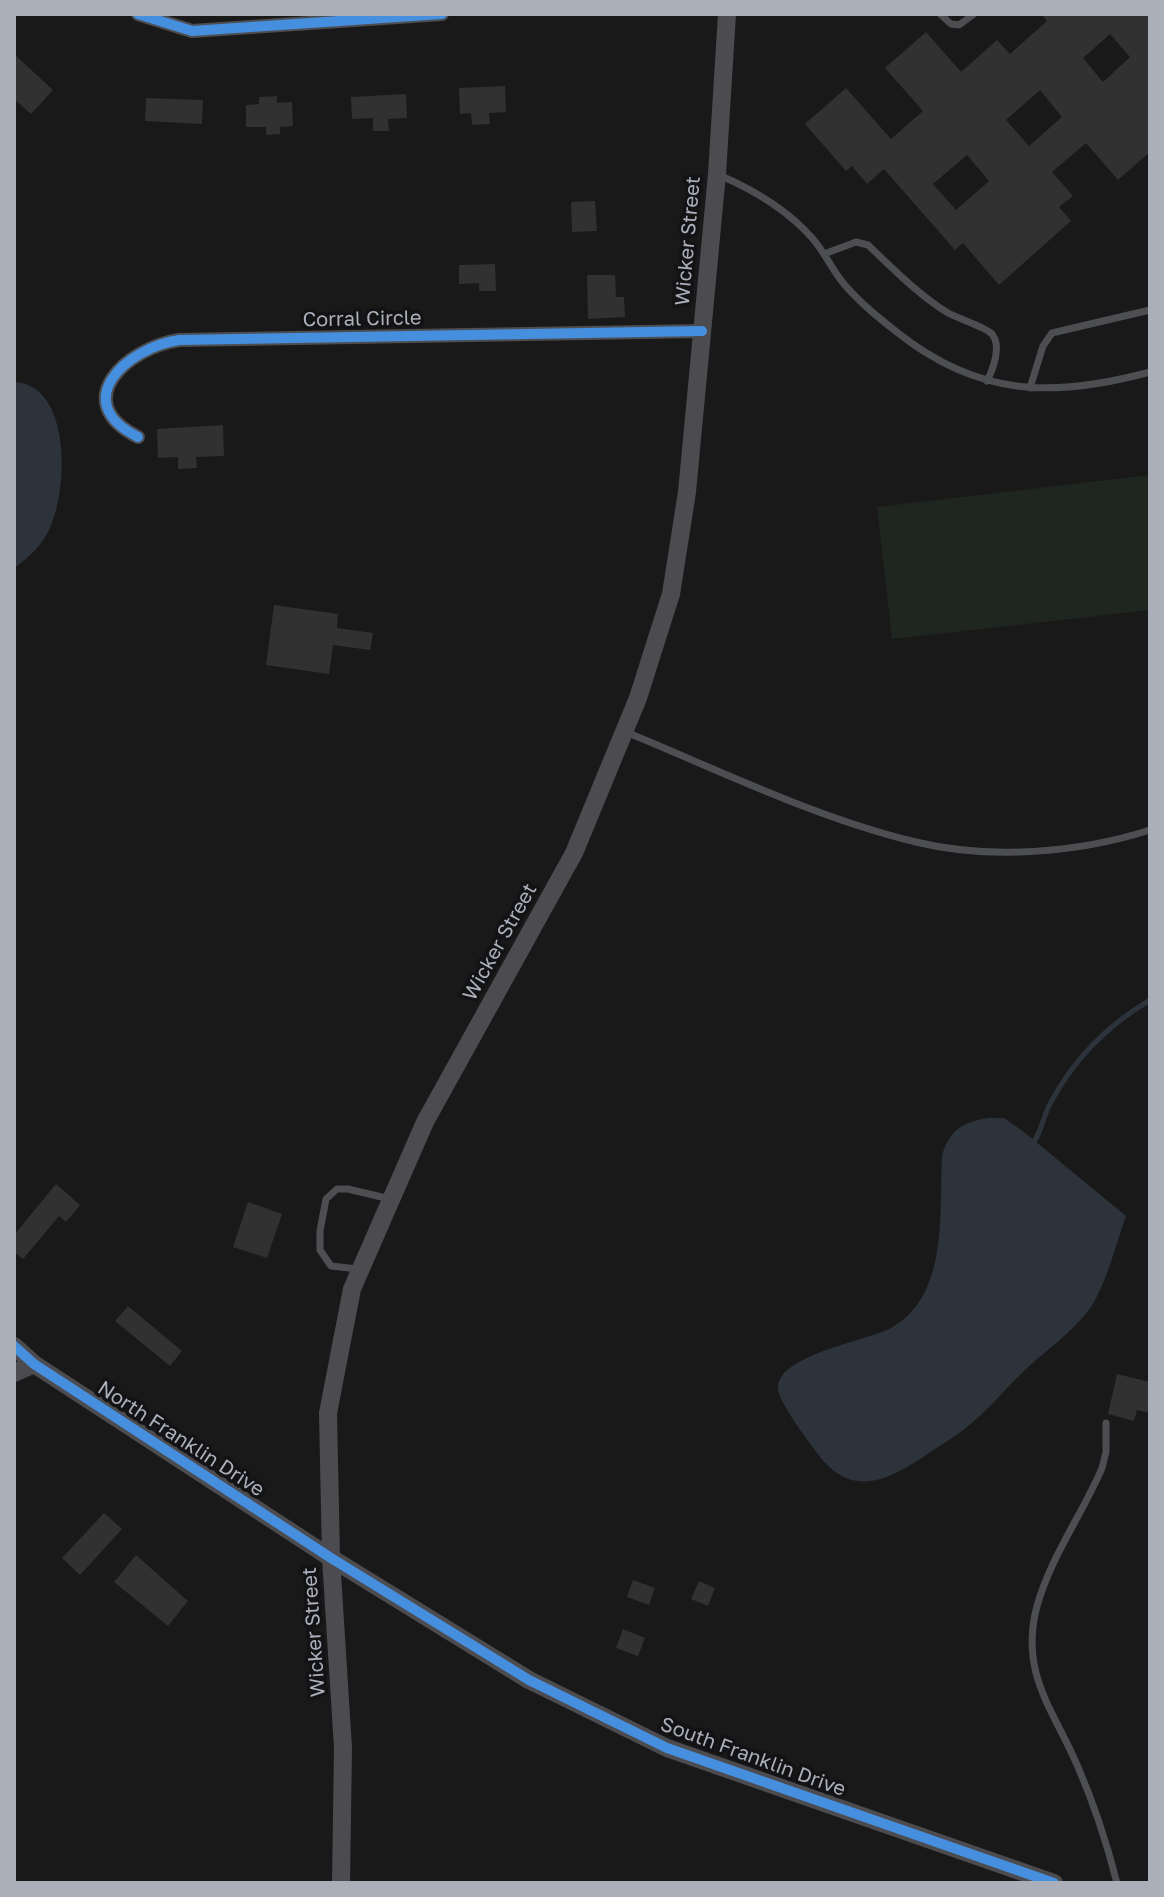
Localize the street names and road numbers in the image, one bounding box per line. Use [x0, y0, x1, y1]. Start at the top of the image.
street label: Wicker Street [670, 175, 706, 307]
street label: Corral Circle [302, 306, 422, 332]
street label: Wicker Street [458, 879, 542, 1005]
street label: North Franklin Drive [93, 1376, 269, 1502]
street label: Wicker Street [297, 1566, 331, 1698]
street label: South Franklin Drive [657, 1712, 849, 1802]

